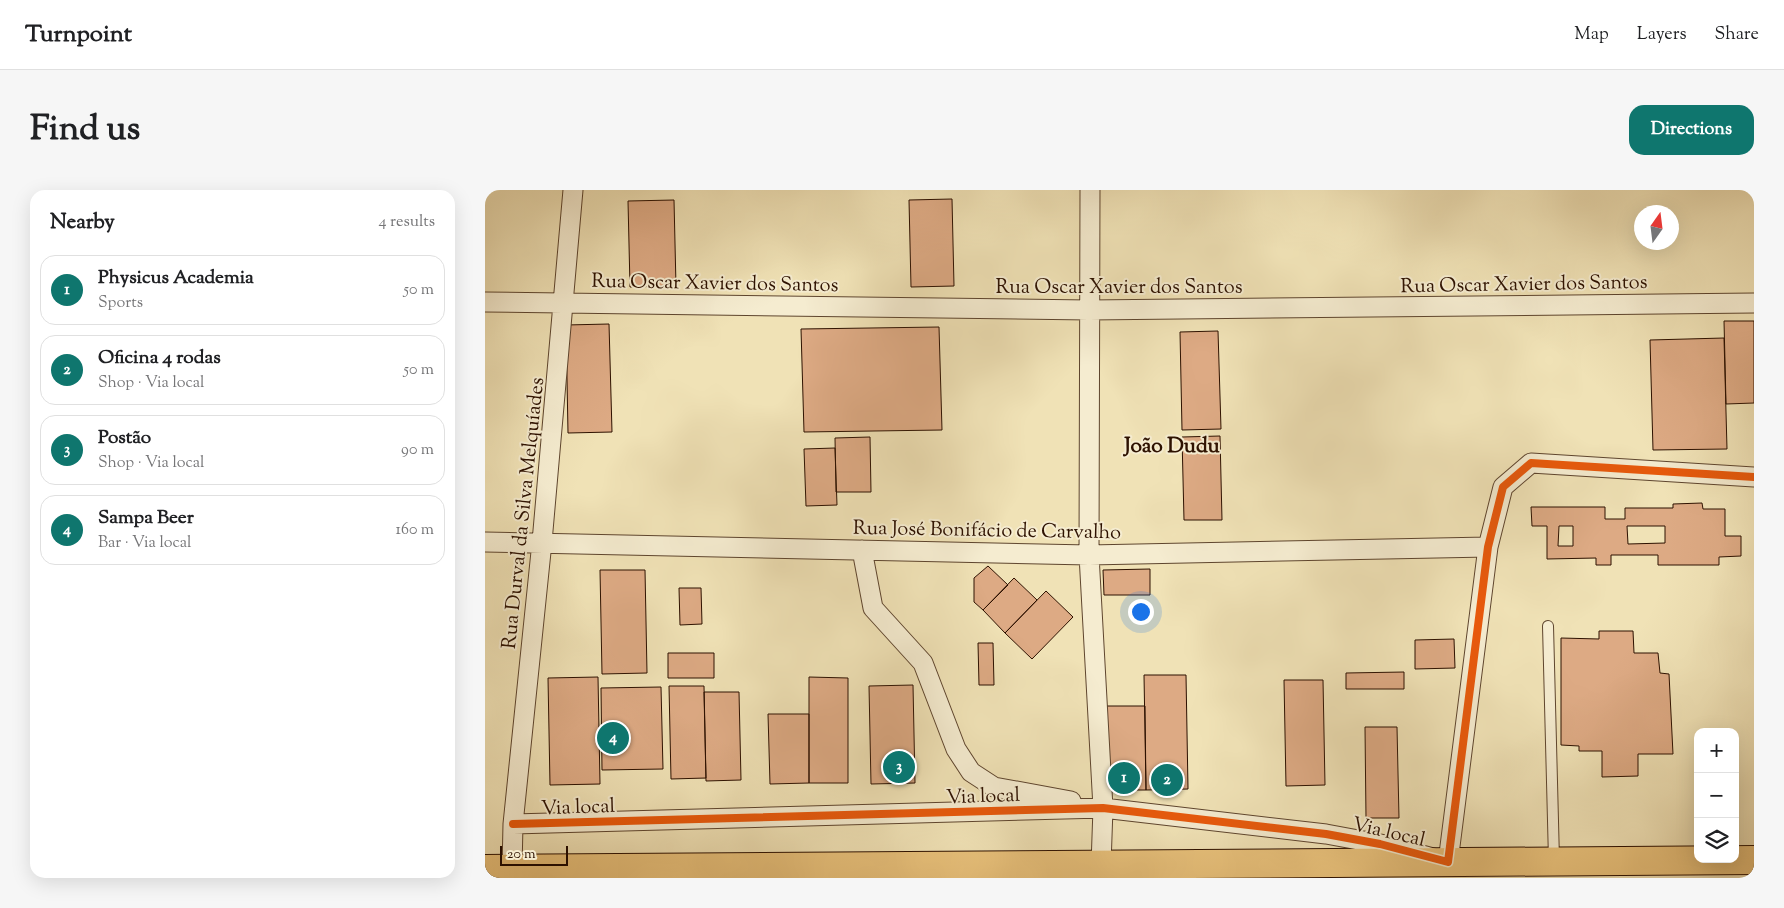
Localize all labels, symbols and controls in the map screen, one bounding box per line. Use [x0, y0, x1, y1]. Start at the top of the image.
text: Turnpoint [25, 18, 132, 52]
text: Map [1574, 22, 1609, 48]
text: Layers [1637, 22, 1687, 48]
text: Share [1715, 22, 1759, 48]
text: Find us [30, 105, 140, 156]
button: Directions [1629, 105, 1754, 155]
north arrow [1634, 205, 1679, 250]
text: Nearby [50, 208, 115, 238]
text: 4 results [379, 211, 435, 234]
text: Physicus Academia [98, 265, 254, 292]
street label: Rua Oscar Xavier dos Santos [591, 268, 839, 301]
street label: Rua Oscar Xavier dos Santos [1400, 269, 1648, 302]
street label: Rua Oscar Xavier dos Santos [995, 274, 1243, 303]
text: 1 [64, 279, 70, 302]
text: 50 m [403, 279, 434, 302]
text: Sports [98, 292, 143, 315]
text: Oficina 4 rodas [98, 345, 221, 372]
text: 2 [63, 359, 71, 382]
text: 50 m [403, 359, 434, 382]
text: Shop · Via local [98, 372, 205, 395]
street label: Rua Durval da Silva Melquíades [496, 376, 553, 651]
text: Postão [98, 425, 151, 452]
district label: João Dudu [1122, 432, 1221, 462]
text: 3 [64, 439, 70, 462]
text: 90 m [401, 439, 434, 462]
text: Shop · Via local [98, 452, 205, 475]
text: Sampa Beer [98, 505, 194, 532]
street label: Rua José Bonifácio de Carvalho [853, 515, 1121, 548]
text: 4 [63, 519, 71, 542]
text: 160 m [396, 519, 434, 542]
text: Bar · Via local [98, 532, 192, 555]
your location [1128, 599, 1154, 625]
pin: 4 [597, 719, 629, 757]
map controls [1694, 728, 1739, 863]
button: + [1694, 728, 1739, 773]
pin: 3 [883, 748, 915, 786]
pin: 1 [1108, 759, 1140, 797]
pin: 2 [1151, 761, 1183, 799]
button: − [1694, 773, 1739, 818]
street label: Via local [945, 782, 1021, 813]
street label: Via local [540, 793, 616, 824]
street label: Via local [1349, 811, 1428, 856]
button: layers [1694, 818, 1739, 863]
scale bar [500, 843, 567, 866]
text: 20 m [507, 845, 536, 865]

